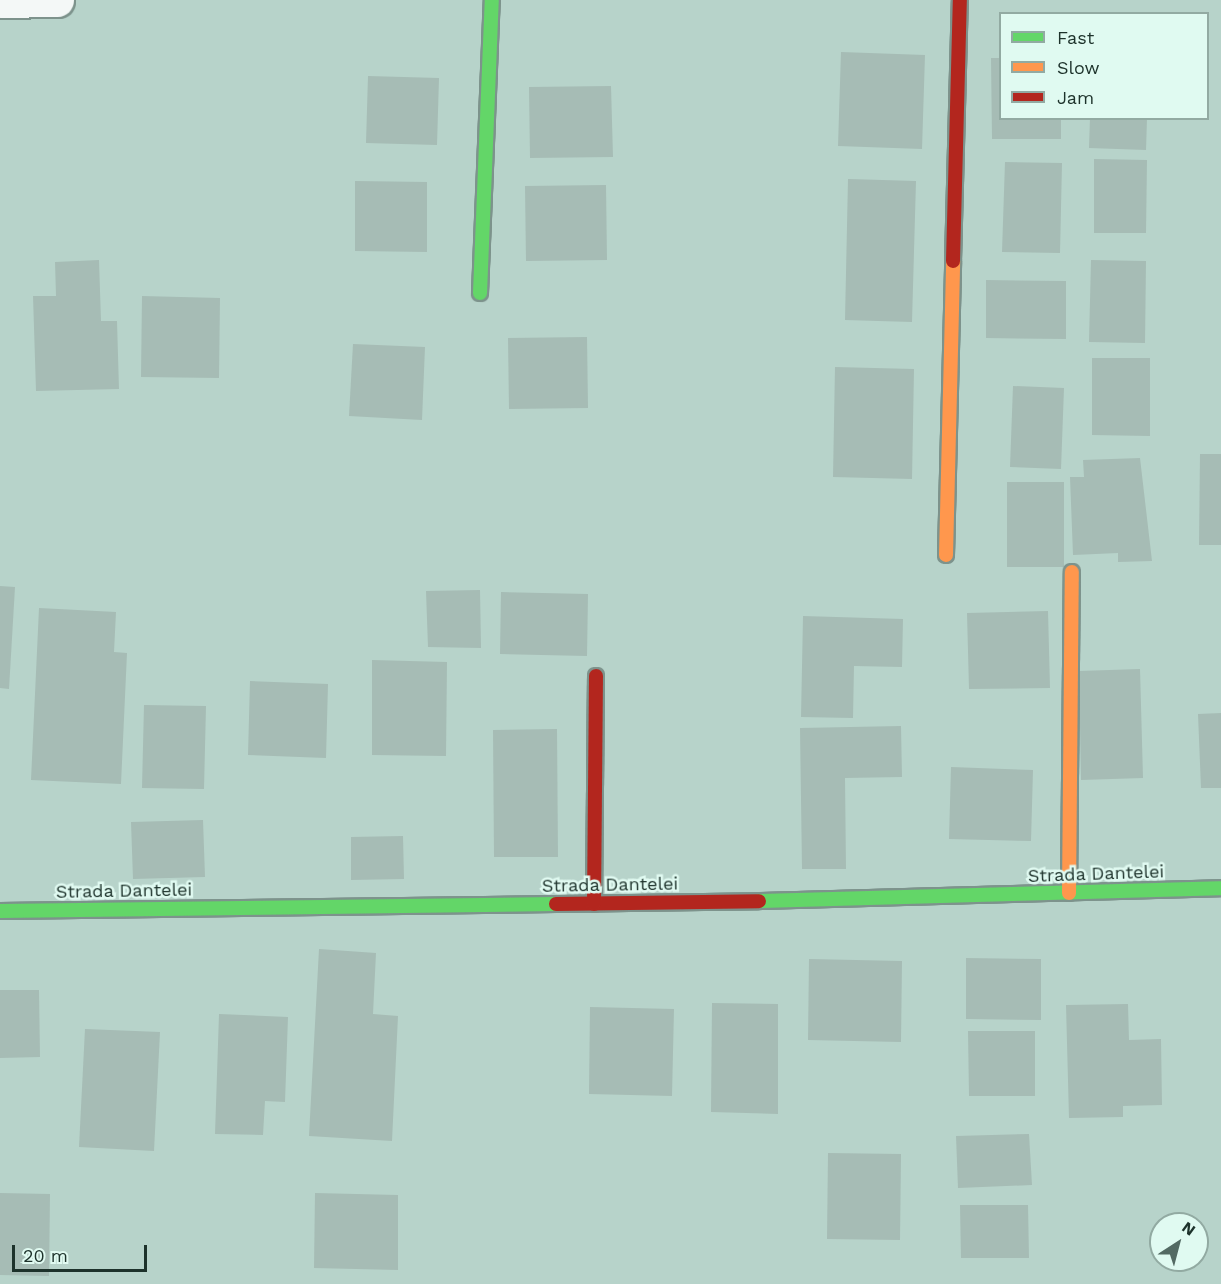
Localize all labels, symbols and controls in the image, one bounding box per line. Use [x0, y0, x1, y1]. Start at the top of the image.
legend [999, 12, 1209, 120]
text: Fast [1057, 27, 1094, 48]
text: Slow [1057, 57, 1100, 78]
text: Jam [1057, 87, 1094, 108]
street label: Strada Dantelei [1027, 861, 1165, 887]
street label: Strada Dantelei [541, 873, 679, 897]
street label: Strada Dantelei [55, 879, 193, 903]
north arrow [1149, 1212, 1209, 1272]
text: N [1178, 1217, 1199, 1240]
scale bar [15, 1233, 150, 1271]
text: 20 m [23, 1245, 68, 1266]

